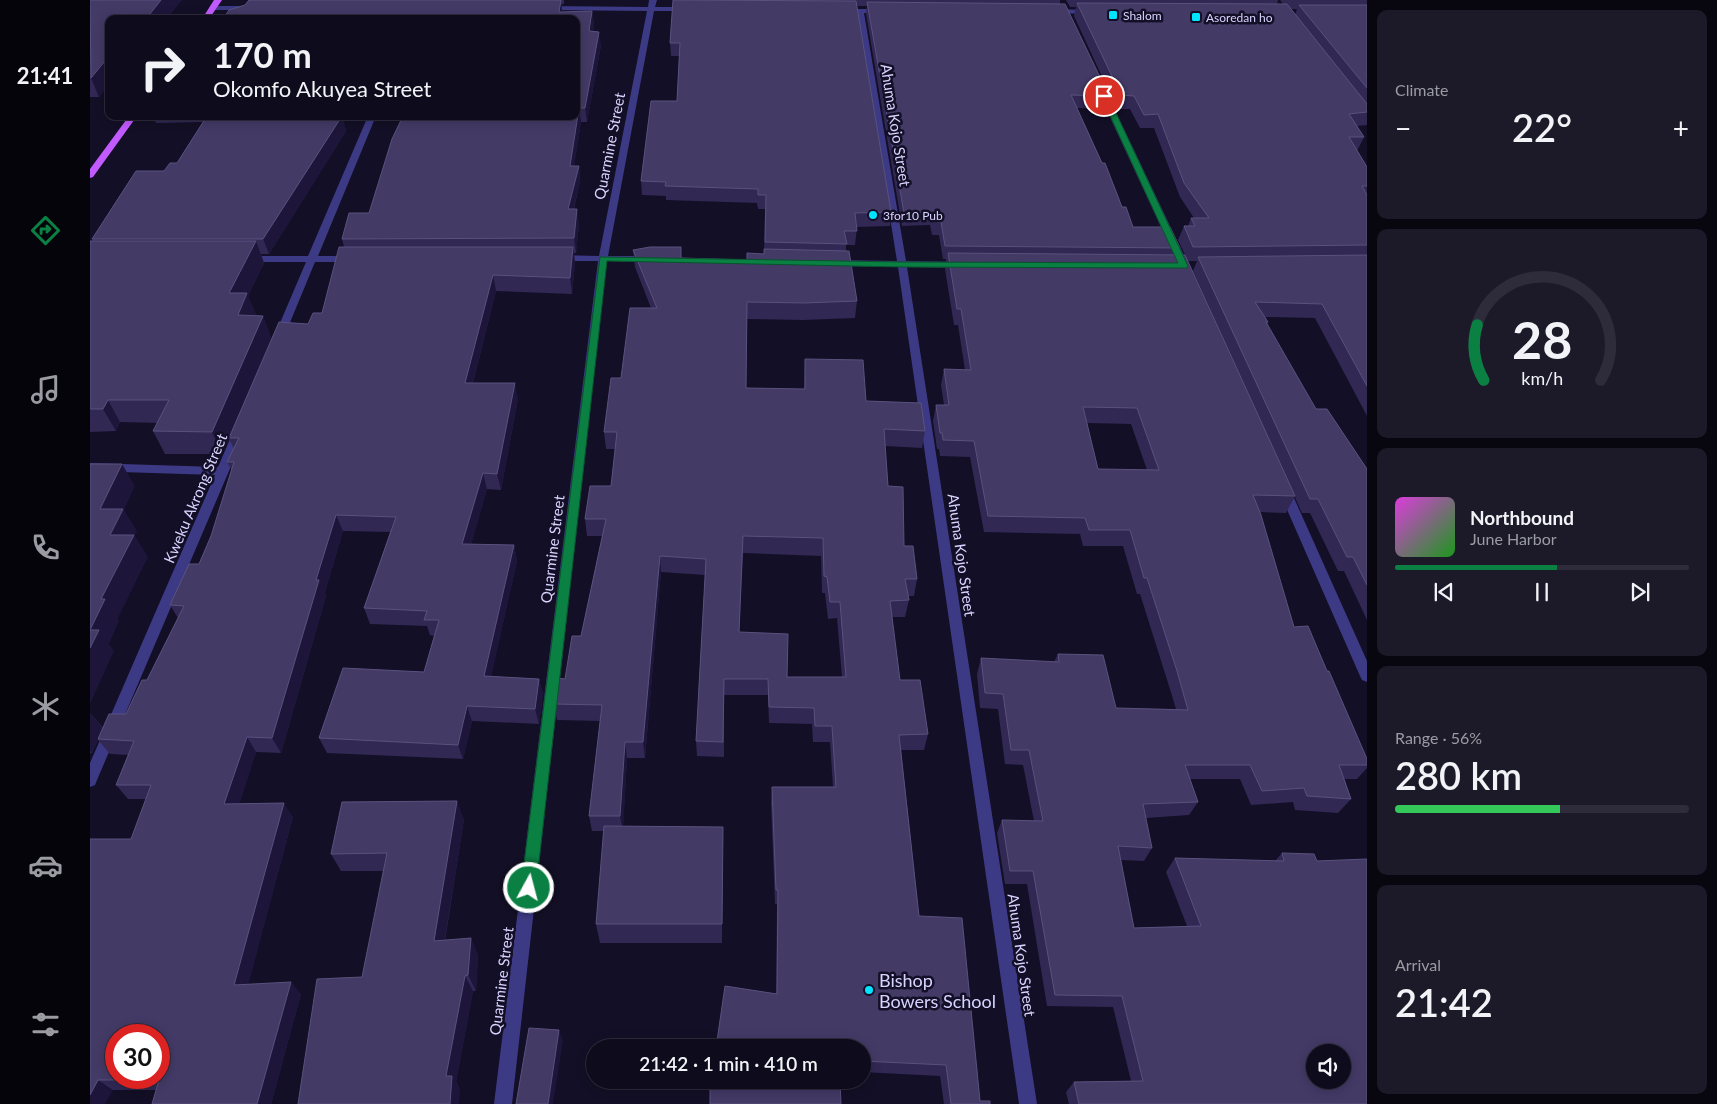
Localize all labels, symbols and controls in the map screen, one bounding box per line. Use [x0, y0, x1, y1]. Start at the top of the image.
place label: Shalom [1123, 8, 1162, 23]
marker: Shalom [1107, 9, 1119, 21]
place label: Asoredan ho [1206, 10, 1273, 25]
marker: Asoredan ho [1190, 11, 1202, 23]
text: 170 m [213, 33, 312, 75]
icon: right [130, 35, 195, 100]
text: 21:41 [17, 62, 73, 89]
street label: Ahuma Kojo Street [877, 62, 915, 188]
text: Okomfo Akuyea Street [213, 75, 432, 102]
pin [1083, 75, 1125, 117]
text: Climate [1395, 80, 1448, 99]
icon: arrive [1090, 82, 1118, 110]
street label: Quarmine Street [590, 90, 628, 201]
text: 22° [1512, 104, 1572, 150]
text: − [1395, 111, 1411, 145]
text: + [1673, 111, 1689, 145]
place label: 3for10 Pub [883, 208, 943, 223]
marker: 3for10 Pub [867, 209, 879, 221]
icon: directions [28, 213, 63, 248]
text: 28 [1512, 308, 1572, 370]
text: km/h [1521, 367, 1563, 389]
icon: music [28, 372, 63, 407]
street label: Kweku Akrong Street [160, 430, 231, 566]
street label: Ahuma Kojo Street [944, 492, 980, 618]
street label: Quarmine Street [536, 493, 568, 604]
text: Northbound [1470, 506, 1574, 529]
text: June Harbor [1470, 529, 1557, 548]
icon: phone [28, 530, 63, 565]
icon: previous [1430, 578, 1458, 606]
icon: pause [1528, 578, 1556, 606]
icon: next [1626, 578, 1654, 606]
icon: climate [28, 689, 63, 724]
text: Range · 56% [1395, 728, 1482, 747]
text: 280 km [1395, 752, 1522, 798]
icon: car [28, 848, 63, 883]
position arrow [502, 861, 554, 913]
street label: Ahuma Kojo Street [1004, 892, 1040, 1018]
street label: Quarmine Street [485, 925, 517, 1036]
text: Arrival [1395, 955, 1441, 974]
place label: Bishop Bowers School [879, 969, 996, 1012]
text: 21:42 [1395, 979, 1493, 1025]
marker: Bishop Bowers School [863, 984, 875, 996]
icon: filters [28, 1007, 63, 1042]
speed limit sign: 30 [105, 1024, 170, 1089]
map controls [1306, 1044, 1351, 1089]
button: sound [1306, 1044, 1351, 1089]
text: 21:42 · 1 min · 410 m [639, 1052, 818, 1075]

